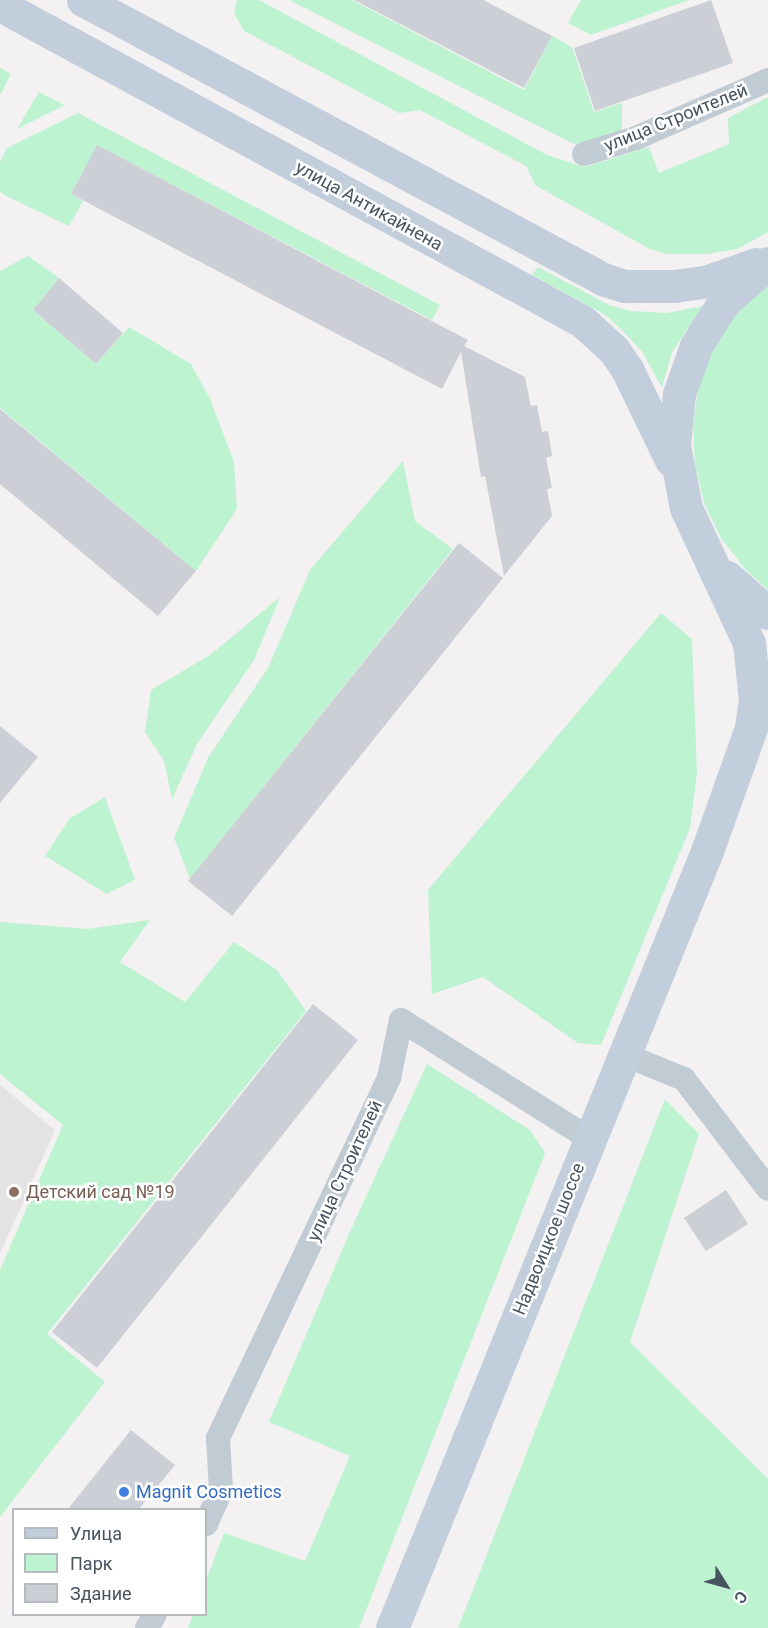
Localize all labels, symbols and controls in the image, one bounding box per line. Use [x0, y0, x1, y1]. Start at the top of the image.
street label: улица Строителей [601, 79, 751, 157]
street label: улица Антикайнена [292, 157, 446, 255]
street label: улица Строителей [303, 1097, 387, 1245]
street label: Надвоицкое шоссе [509, 1160, 589, 1318]
place label: Детский сад №19 [26, 1181, 175, 1203]
marker: Детский сад №19 [7, 1185, 21, 1199]
place label: Magnit Cosmetics [136, 1481, 282, 1503]
marker: Magnit Cosmetics [117, 1485, 131, 1499]
legend [12, 1508, 207, 1616]
text: Улица [70, 1523, 122, 1544]
text: Парк [70, 1553, 112, 1574]
north arrow [696, 1556, 756, 1616]
text: Здание [70, 1583, 132, 1604]
text: С [730, 1587, 752, 1607]

